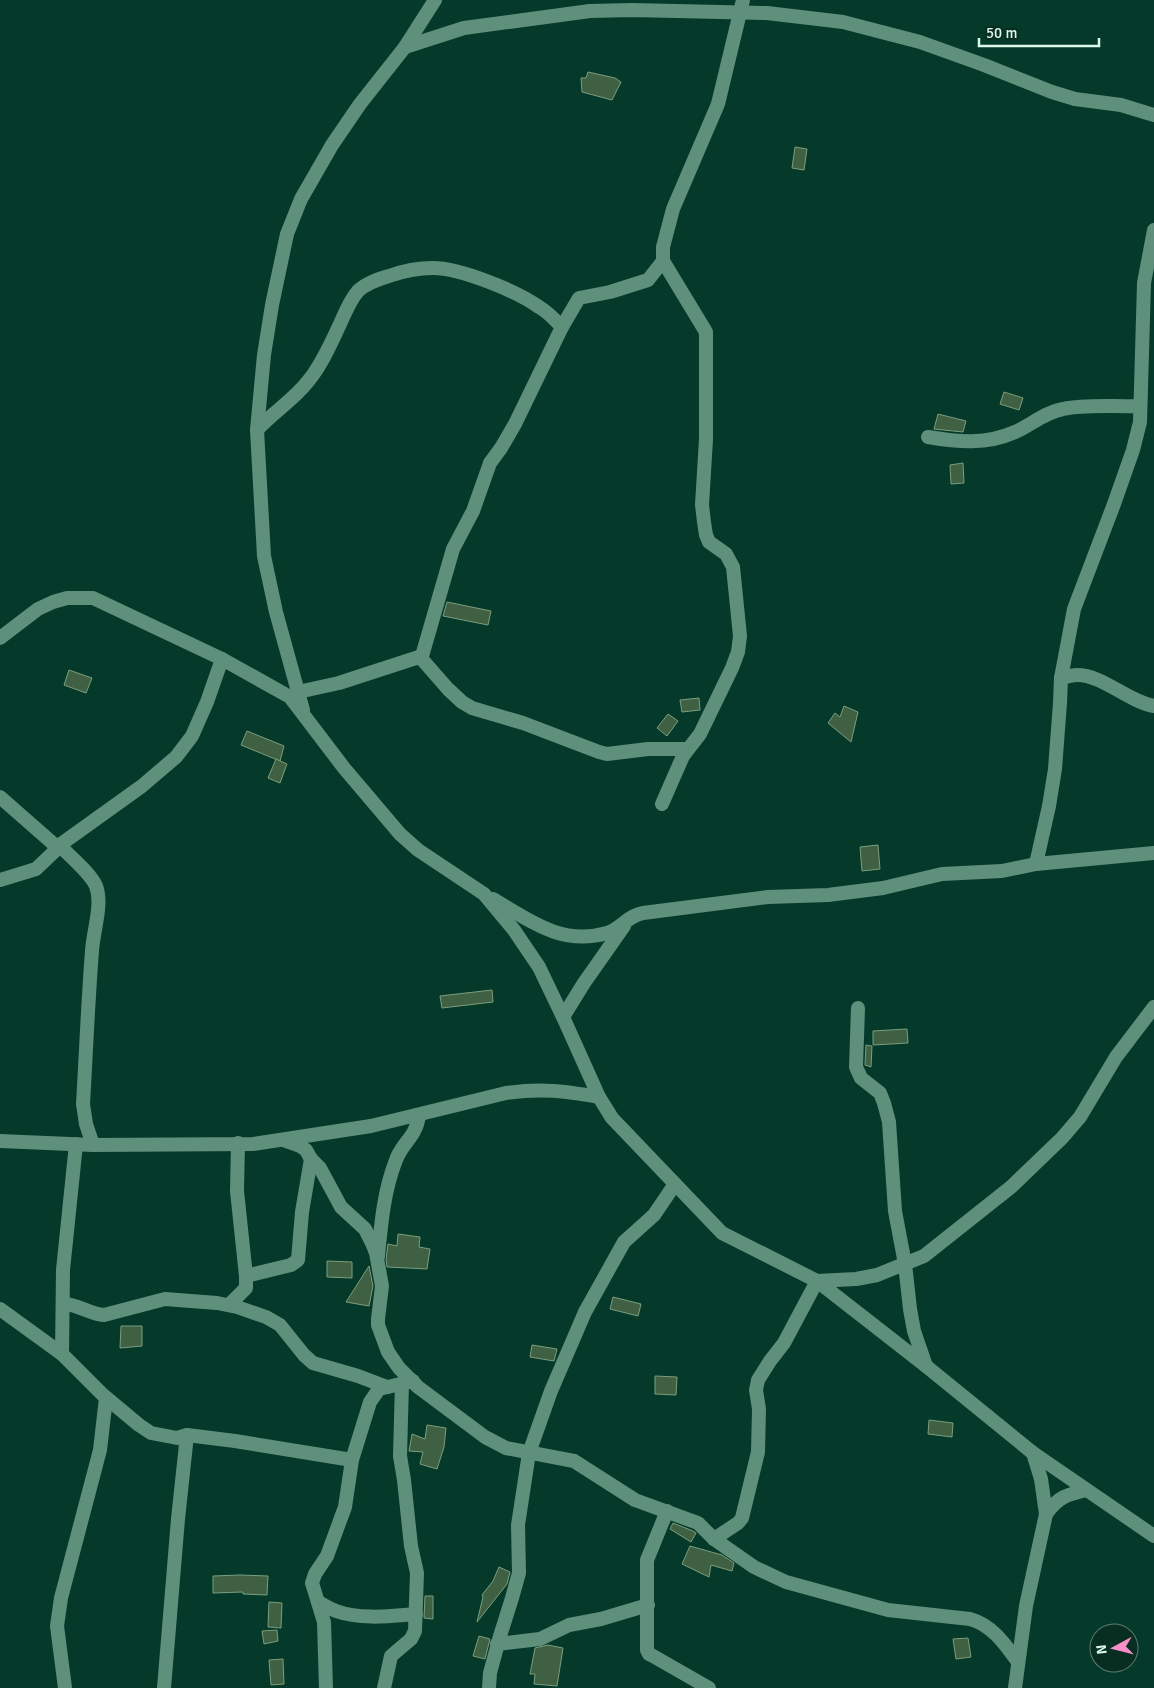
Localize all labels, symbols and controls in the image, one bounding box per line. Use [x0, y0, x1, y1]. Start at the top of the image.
scale bar [979, 15, 1099, 47]
text: 50 m [986, 24, 1017, 42]
north arrow [1089, 1623, 1139, 1673]
text: N [1093, 1644, 1111, 1655]

